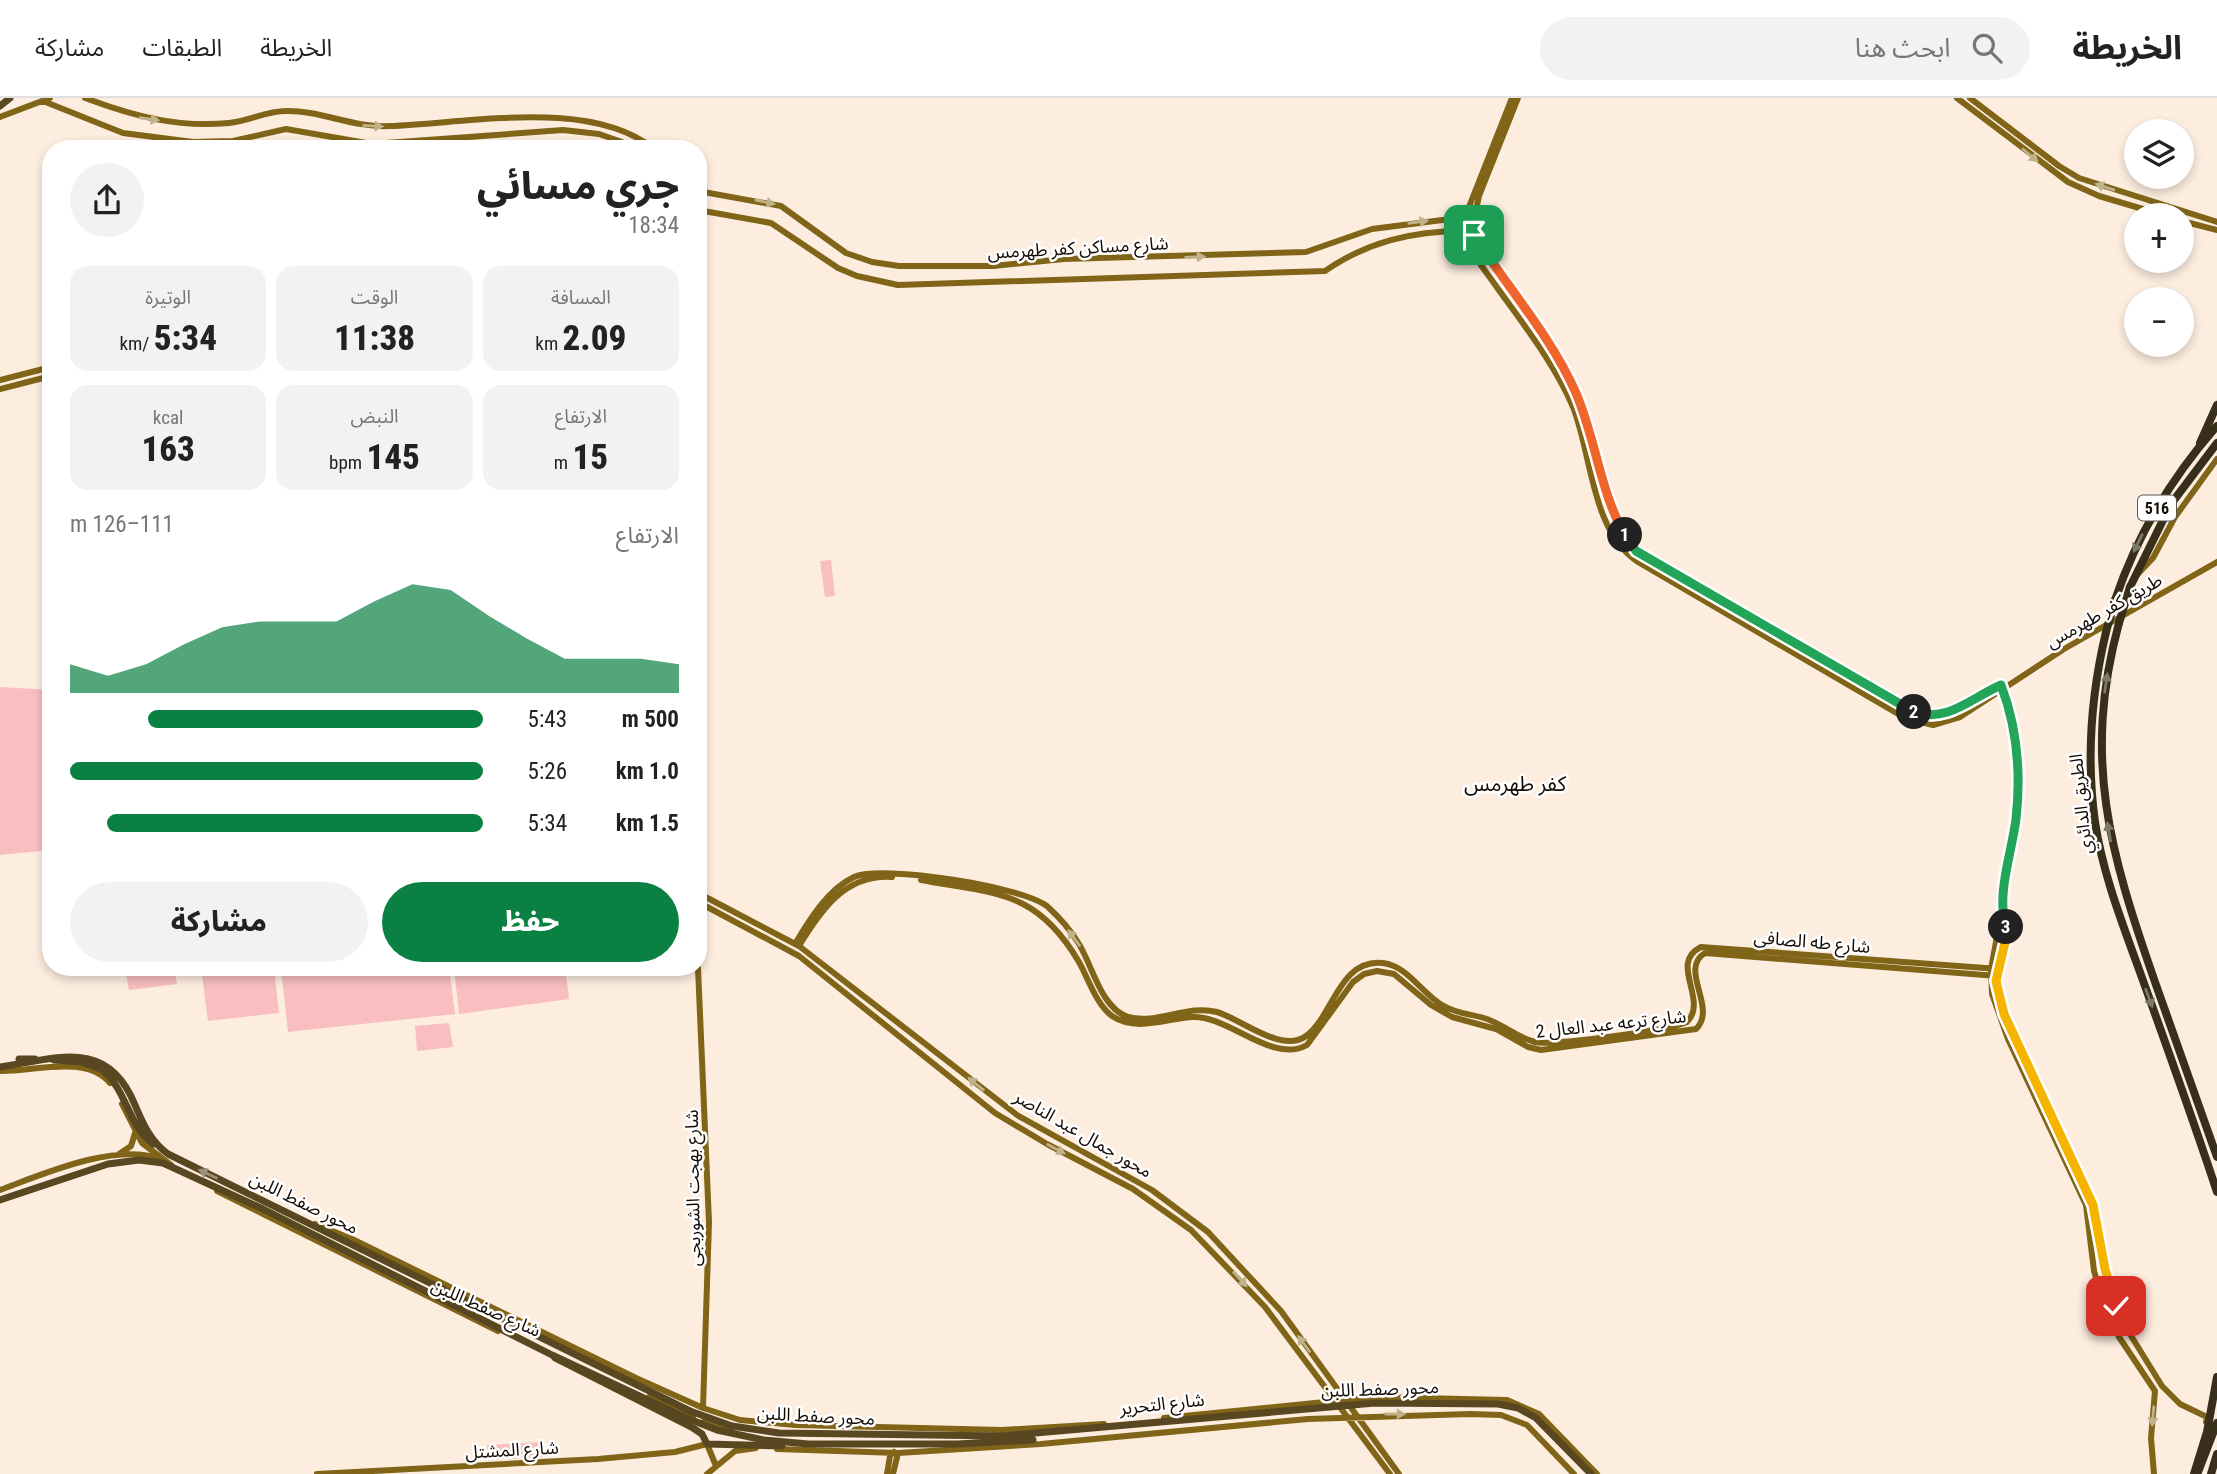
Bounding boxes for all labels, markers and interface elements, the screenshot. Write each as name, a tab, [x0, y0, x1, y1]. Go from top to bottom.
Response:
search box	[1540, 17, 2030, 80]
text: الخريطة	[2072, 28, 2182, 67]
icon: search	[1968, 29, 2006, 67]
text: ابحث هنا	[1855, 33, 1950, 63]
text: مشاركة	[35, 34, 104, 62]
text: الطبقات	[142, 34, 222, 62]
text: الخريطة	[260, 34, 332, 62]
one-way arrow	[138, 114, 160, 125]
map controls	[2124, 119, 2194, 357]
button: layers	[2124, 119, 2194, 189]
one-way arrow	[363, 120, 385, 131]
one-way arrow	[2022, 147, 2039, 162]
button: share	[70, 163, 144, 237]
text: جري مسائي	[477, 164, 679, 208]
one-way arrow	[2094, 181, 2115, 192]
one-way arrow	[754, 197, 776, 208]
button: +	[2124, 203, 2194, 273]
pin	[1444, 205, 1504, 265]
text: 18:34	[628, 212, 679, 239]
one-way arrow	[1407, 216, 1429, 227]
icon: arrive	[1455, 216, 1493, 254]
street label: شارع مساكن كفر طهرمس	[987, 232, 1169, 267]
one-way arrow	[1184, 251, 1206, 263]
text: الوتيرة	[145, 286, 191, 309]
text: الوقت	[351, 286, 398, 309]
text: المسافة	[551, 286, 611, 309]
button: −	[2124, 287, 2194, 357]
text: 5:34	[154, 318, 217, 359]
text: 11:38	[334, 318, 415, 359]
text: 2.09	[563, 318, 626, 359]
text: /km	[119, 332, 154, 355]
text: km	[535, 332, 563, 355]
text: النبض	[350, 405, 399, 428]
text: الارتفاع	[555, 405, 607, 428]
text: kcal	[153, 406, 183, 429]
text: 163	[141, 429, 195, 470]
text: 145	[367, 437, 420, 478]
text: 15	[572, 437, 608, 478]
text: bpm	[329, 451, 367, 474]
text: m	[554, 451, 572, 474]
road number: 516	[2138, 496, 2176, 520]
text: 111–126 m	[70, 511, 174, 538]
pin: 1	[1608, 518, 1642, 552]
text: الارتفاع	[616, 522, 679, 549]
text: 1	[1620, 523, 1629, 546]
one-way arrow	[2132, 533, 2143, 553]
street label: طريق كفر طهرمس	[2042, 569, 2166, 653]
one-way arrow	[2101, 672, 2112, 694]
pin: 2	[1896, 694, 1932, 730]
text: 2	[1909, 700, 1918, 723]
text: 5:43	[528, 706, 567, 733]
text: 500 m	[622, 706, 679, 733]
street label: الطريق الدائري	[2065, 752, 2099, 855]
text: 5:26	[528, 758, 567, 785]
text: 1.0 km	[616, 758, 679, 785]
district label: كفر طهرمس	[1464, 772, 1566, 796]
text: 5:34	[528, 810, 567, 837]
text: 1.5 km	[616, 810, 679, 837]
one-way arrow	[2103, 821, 2114, 843]
button: مشاركة	[70, 882, 368, 962]
button: حفظ	[382, 882, 679, 962]
pin: 3	[1988, 910, 2024, 944]
text: 3	[2001, 915, 2010, 938]
street label: شارع طه الصافى	[1753, 926, 1871, 961]
one-way arrow	[1067, 928, 1081, 947]
one-way arrow	[2144, 987, 2155, 1008]
street label: شارع ترعه عبد العال 2	[1535, 1005, 1688, 1046]
one-way arrow	[968, 1077, 986, 1092]
street label: محور جمال عبد الناصر	[1009, 1085, 1156, 1182]
street label: شارع بهجت الشوربجى	[681, 1109, 708, 1267]
one-way arrow	[1046, 1143, 1065, 1155]
street label: محور صفط اللبن	[246, 1167, 362, 1239]
one-way arrow	[198, 1168, 218, 1179]
one-way arrow	[1232, 1270, 1248, 1288]
street label: شارع صفط اللبن	[427, 1274, 544, 1345]
pin	[2086, 1276, 2146, 1336]
icon: check	[2097, 1287, 2135, 1325]
one-way arrow	[1297, 1335, 1311, 1353]
street label: محور صفط اللبن	[1321, 1376, 1439, 1402]
street label: شارع التحرير	[1117, 1389, 1206, 1422]
street label: محور صفط اللبن	[756, 1402, 876, 1430]
one-way arrow	[2147, 1405, 2158, 1427]
one-way arrow	[1384, 1408, 1406, 1420]
street label: شارع المشتل	[465, 1437, 560, 1466]

